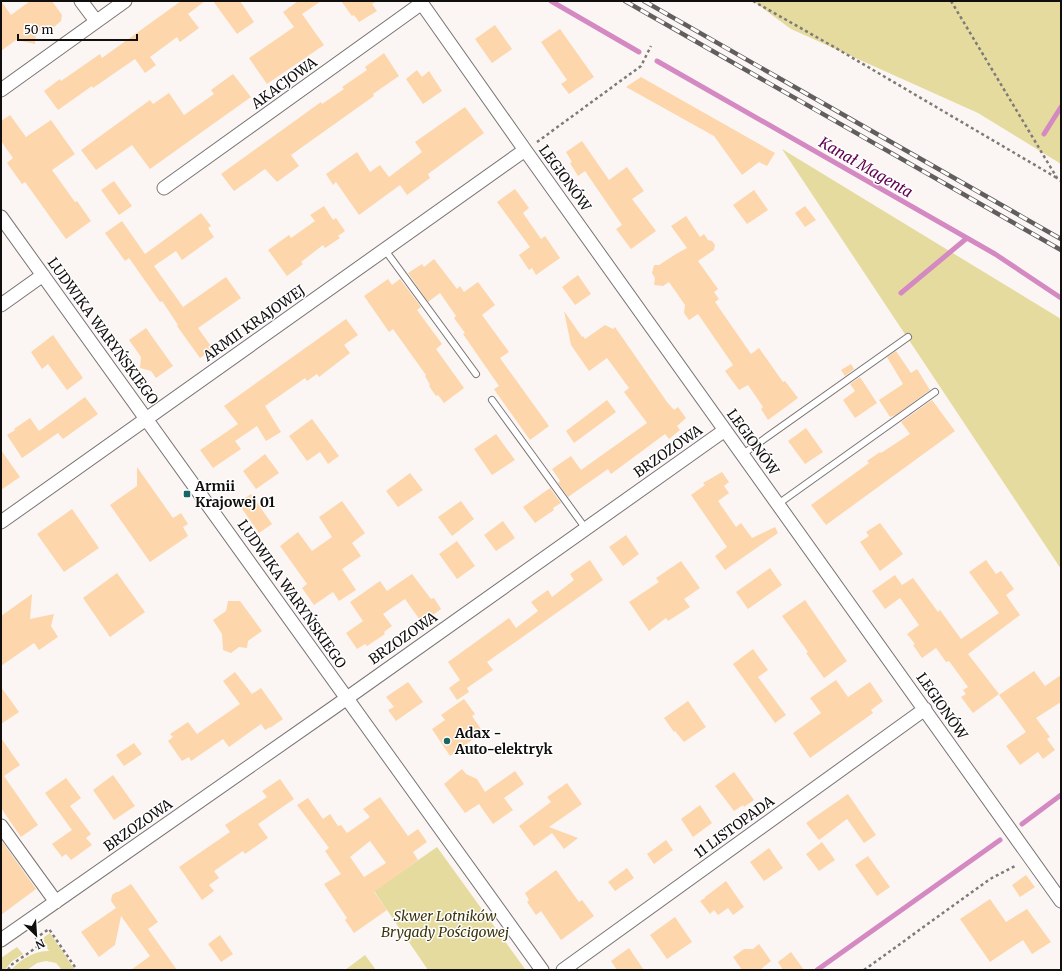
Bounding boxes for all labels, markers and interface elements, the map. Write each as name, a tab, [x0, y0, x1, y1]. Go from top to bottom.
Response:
scale bar	[18, 16, 137, 42]
text: 50 m	[24, 22, 53, 37]
street label: AKACJOWA	[247, 53, 320, 113]
water label: Kanał Magenta	[815, 132, 916, 202]
street label: LEGIONÓW	[535, 141, 596, 215]
street label: LUDWIKA WARYŃSKIEGO	[44, 254, 162, 408]
street label: ARMII KRAJOWEJ	[199, 281, 309, 365]
street label: LEGIONÓW	[723, 405, 784, 479]
street label: BRZOZOWA	[630, 421, 706, 481]
place label: Armii Krajowej 01	[194, 477, 275, 511]
marker: Armii Krajowej 01	[182, 489, 192, 499]
street label: LUDWIKA WARYŃSKIEGO	[234, 516, 350, 672]
street label: BRZOZOWA	[365, 608, 441, 668]
street label: LEGIONÓW	[912, 669, 972, 744]
place label: Adax - Auto-elektryk	[454, 724, 553, 758]
marker: Adax - Auto-elektryk	[442, 736, 452, 746]
street label: 11 LISTOPADA	[690, 792, 778, 862]
street label: BRZOZOWA	[100, 795, 176, 855]
park label: Skwer Lotników Brygady Pościgowej	[381, 907, 509, 941]
north arrow	[16, 915, 56, 955]
text: N	[33, 936, 47, 952]

